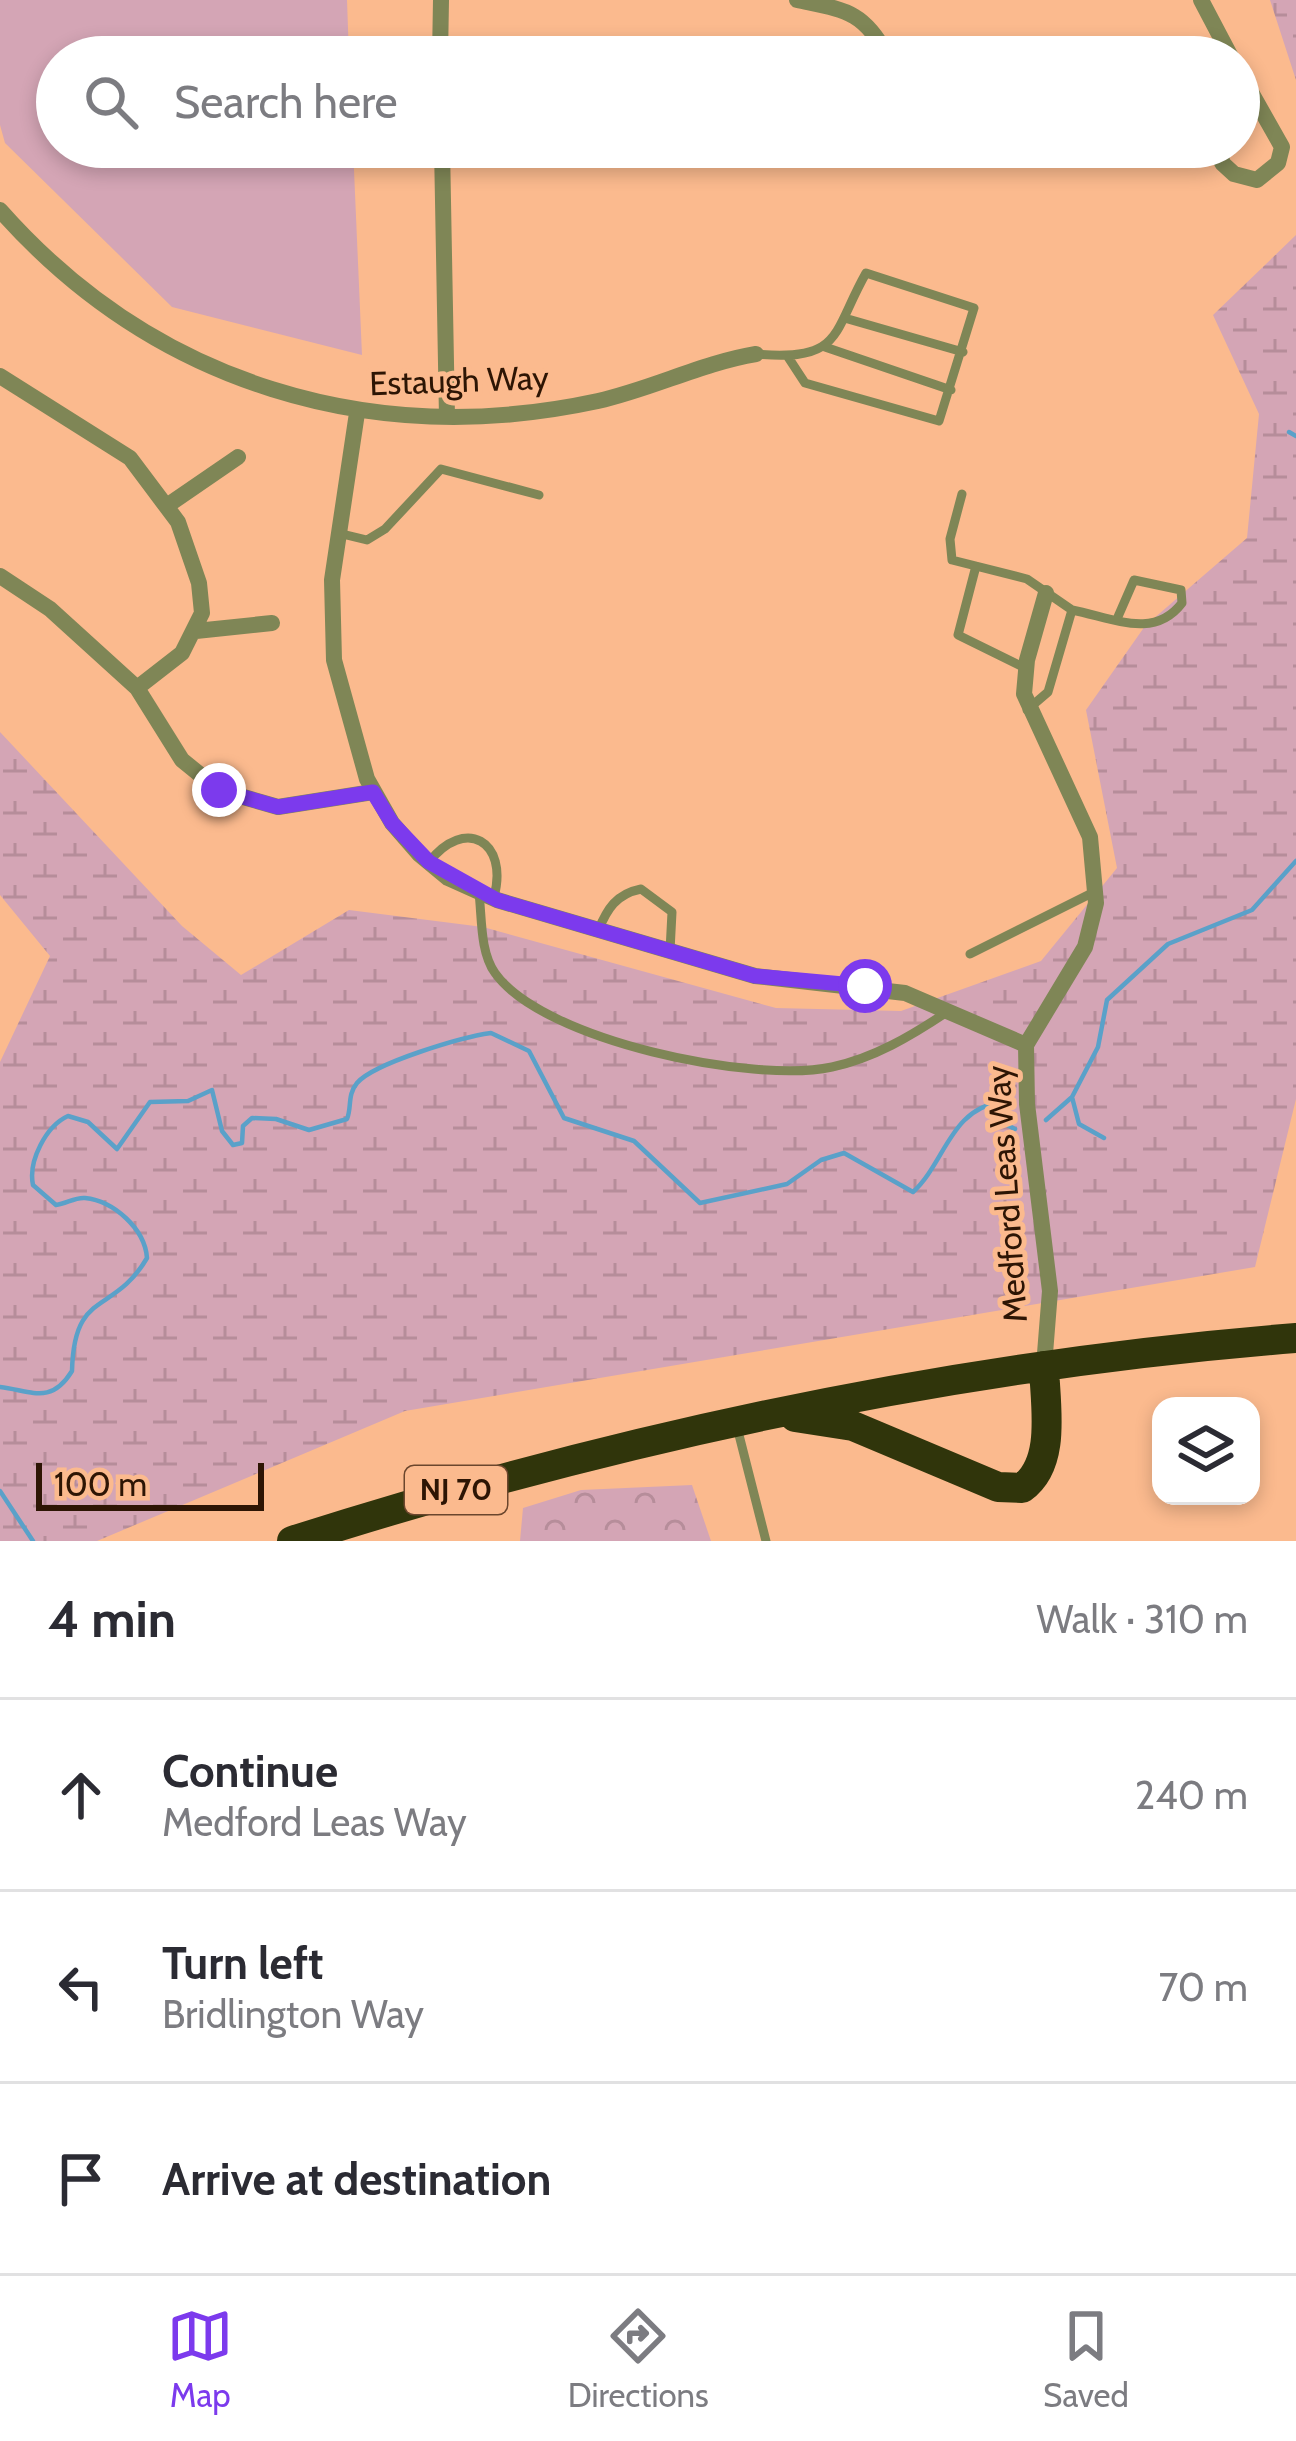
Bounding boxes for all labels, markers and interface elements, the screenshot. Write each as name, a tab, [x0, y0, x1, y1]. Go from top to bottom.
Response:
search box	[36, 36, 1260, 168]
icon: search	[78, 69, 144, 135]
text: Search here	[174, 75, 398, 129]
street label: Estaugh Way	[369, 357, 550, 403]
route end	[192, 763, 246, 817]
route start	[838, 959, 892, 1013]
street label: Medford Leas Way	[977, 1064, 1035, 1324]
map controls	[1152, 1397, 1260, 1505]
button: layers	[1152, 1397, 1260, 1505]
scale bar	[36, 1457, 264, 1510]
text: 100 m	[54, 1464, 147, 1504]
road number: NJ 70	[405, 1466, 507, 1514]
text: 4 min	[48, 1588, 176, 1650]
text: Walk · 310 m	[1036, 1595, 1248, 1643]
text: Continue	[162, 1744, 338, 1798]
icon: ahead	[48, 1762, 114, 1828]
text: 240 m	[1135, 1771, 1248, 1819]
text: Medford Leas Way	[162, 1798, 467, 1846]
text: Turn left	[162, 1936, 324, 1990]
icon: left	[48, 1954, 114, 2020]
text: 70 m	[1159, 1963, 1248, 2011]
text: Bridlington Way	[162, 1990, 424, 2038]
icon: arrive	[48, 2146, 114, 2212]
text: Arrive at destination	[162, 2152, 551, 2206]
tab: Map	[167, 2303, 233, 2415]
tab: Directions	[568, 2303, 709, 2415]
tab: Saved	[1043, 2303, 1129, 2415]

